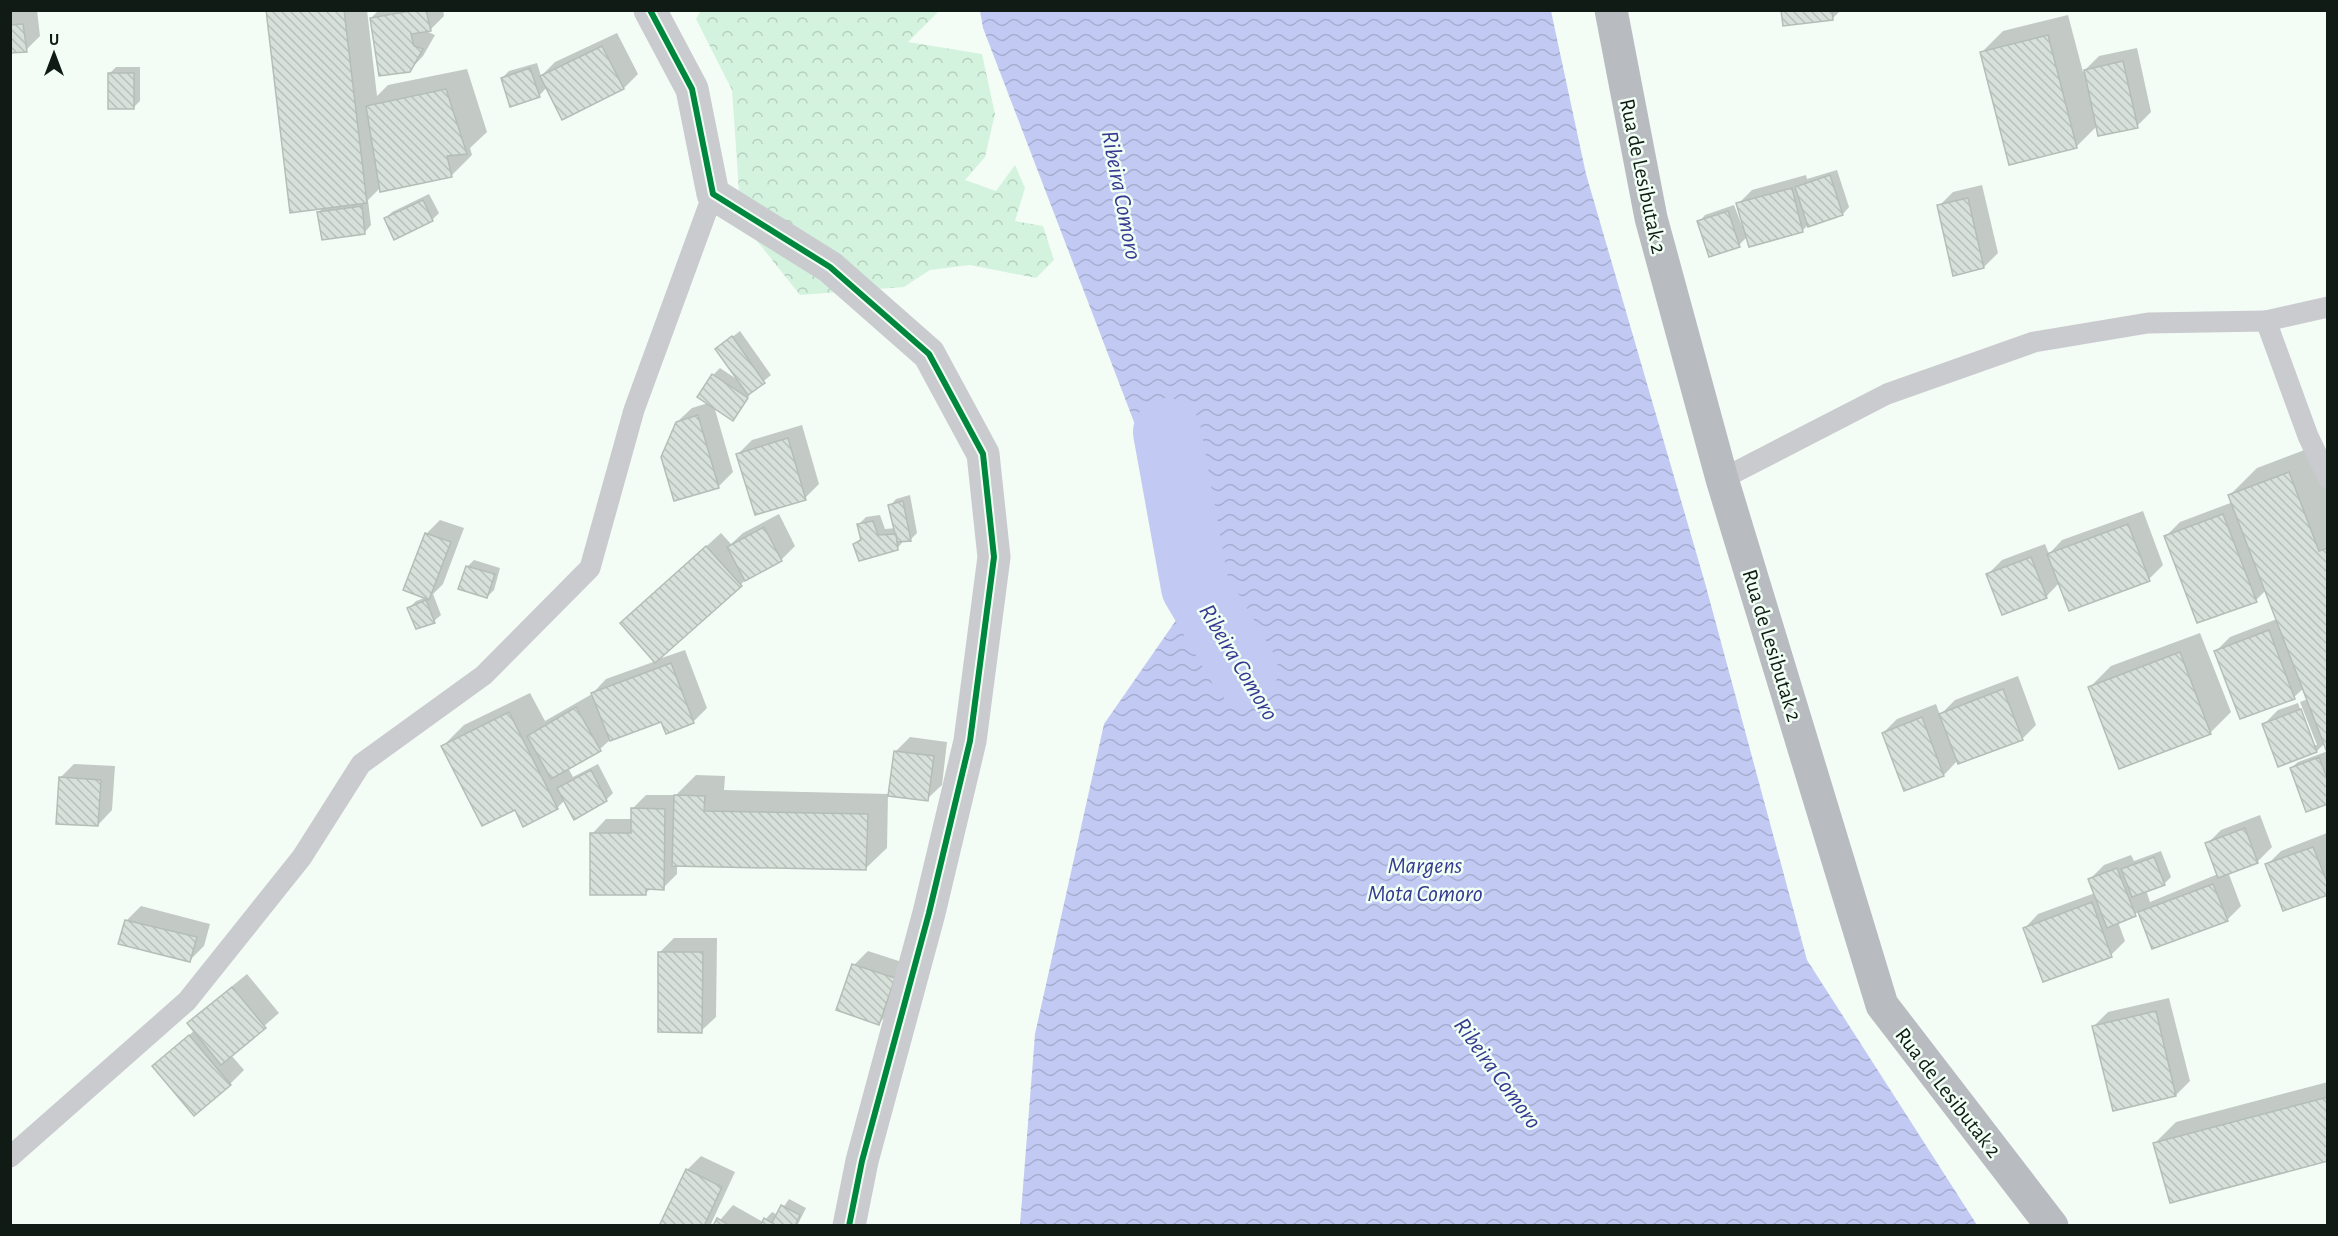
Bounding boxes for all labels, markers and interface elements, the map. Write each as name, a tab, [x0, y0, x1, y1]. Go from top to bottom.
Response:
north arrow	[24, 24, 84, 84]
text: U	[49, 32, 59, 48]
street label: Rua de Lesibutak 2	[1616, 97, 1670, 256]
water label: Ribeira Comoro	[1097, 129, 1145, 262]
street label: Rua de Lesibutak 2	[1738, 567, 1806, 724]
water label: Ribeira Comoro	[1194, 600, 1282, 725]
water label: Margens Mota Comoro	[1367, 854, 1483, 906]
water label: Ribeira Comoro	[1449, 1014, 1545, 1134]
street label: Rua de Lesibutak 2	[1891, 1024, 2005, 1162]

